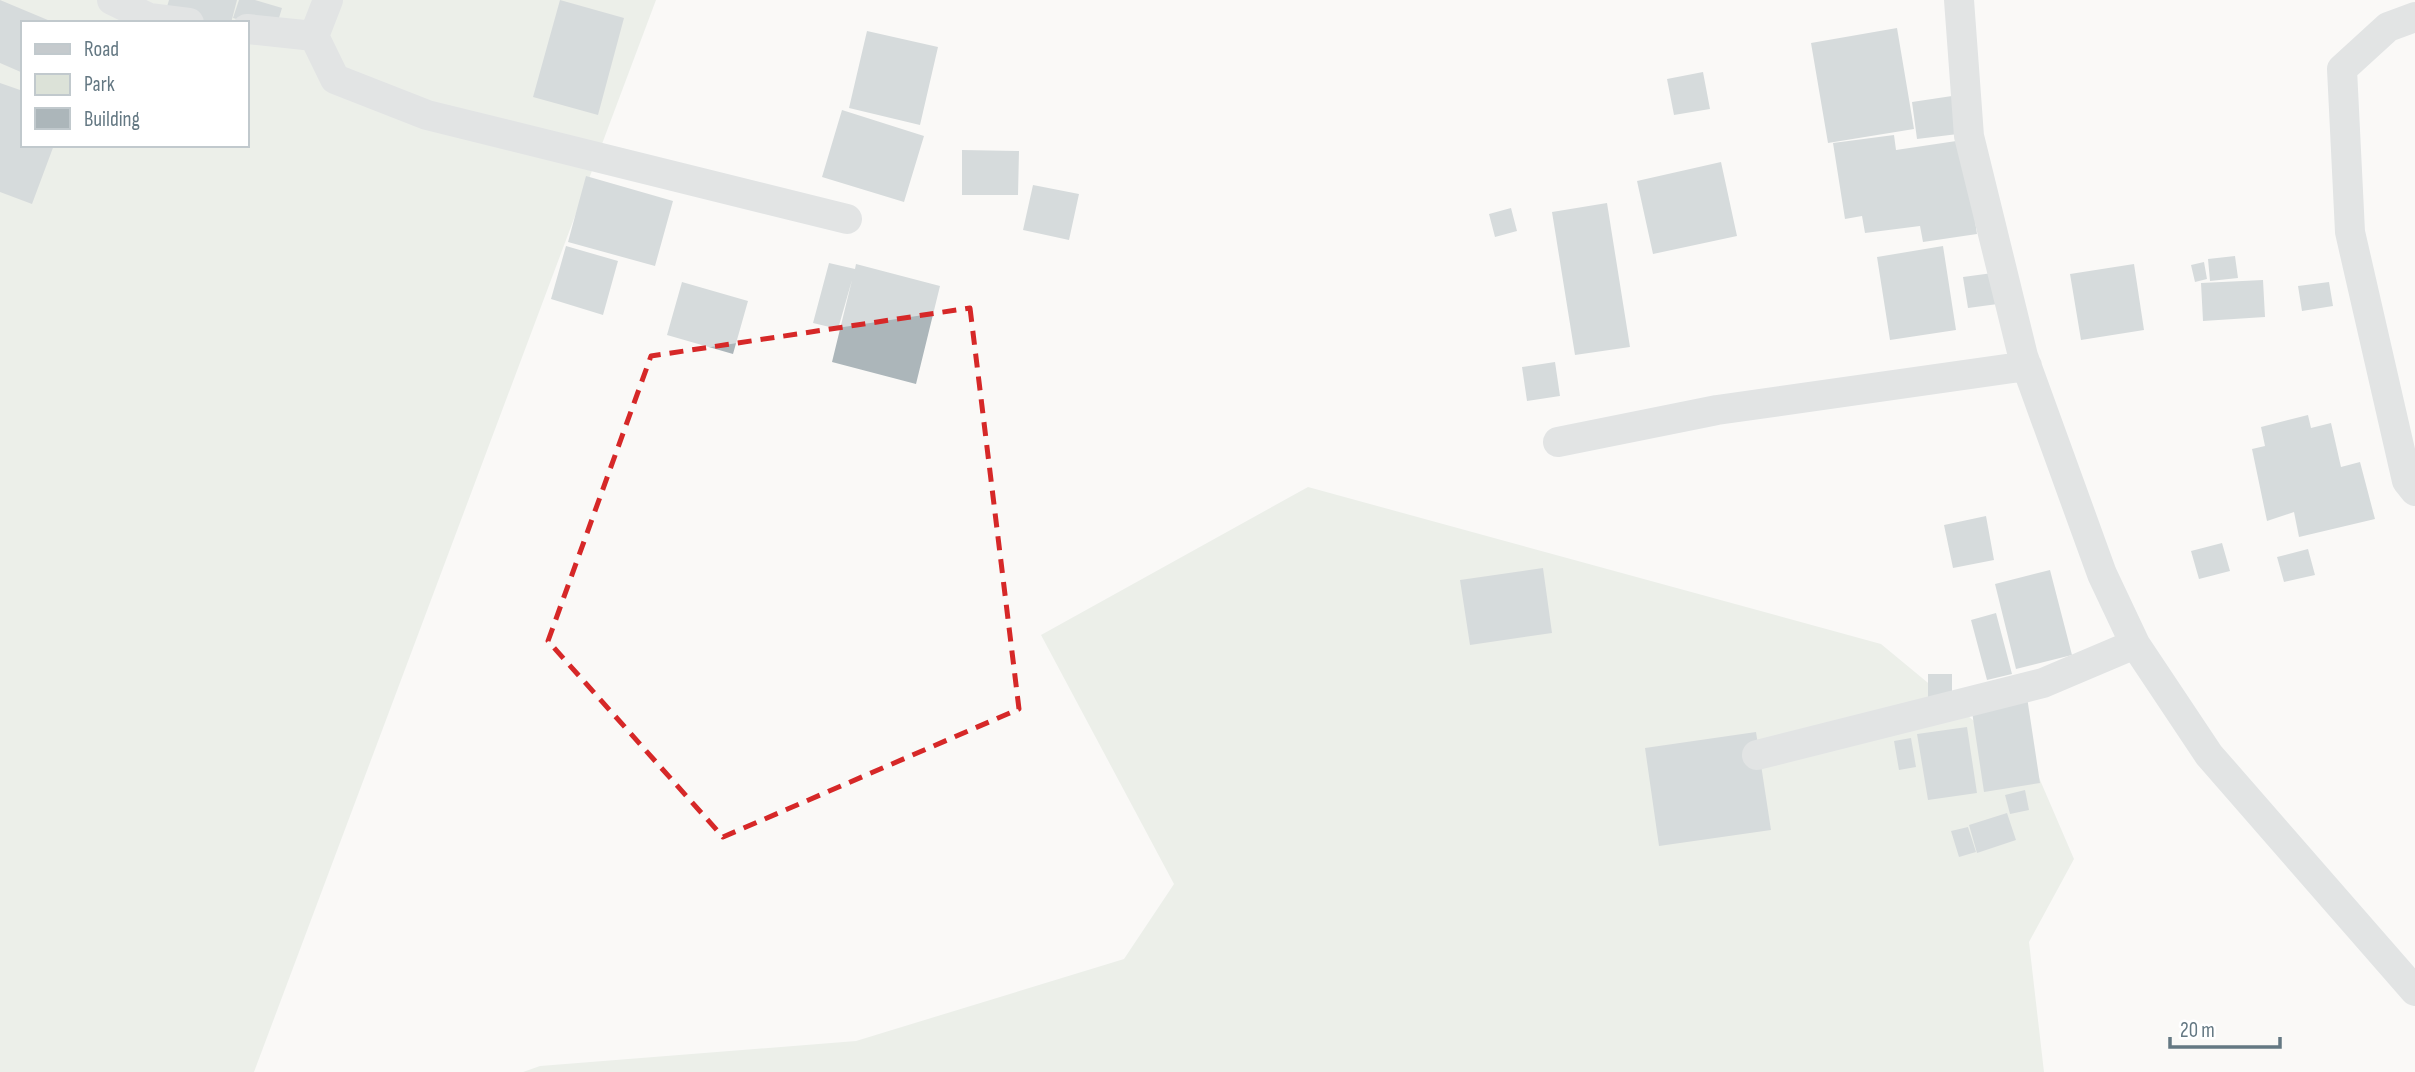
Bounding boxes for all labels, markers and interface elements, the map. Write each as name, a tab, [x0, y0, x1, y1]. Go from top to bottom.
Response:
legend	[21, 21, 248, 147]
text: Road	[84, 37, 119, 62]
text: Park	[84, 72, 115, 97]
text: Building	[84, 107, 140, 132]
scale bar	[2170, 1006, 2280, 1050]
text: 20 m	[2180, 1018, 2215, 1043]

